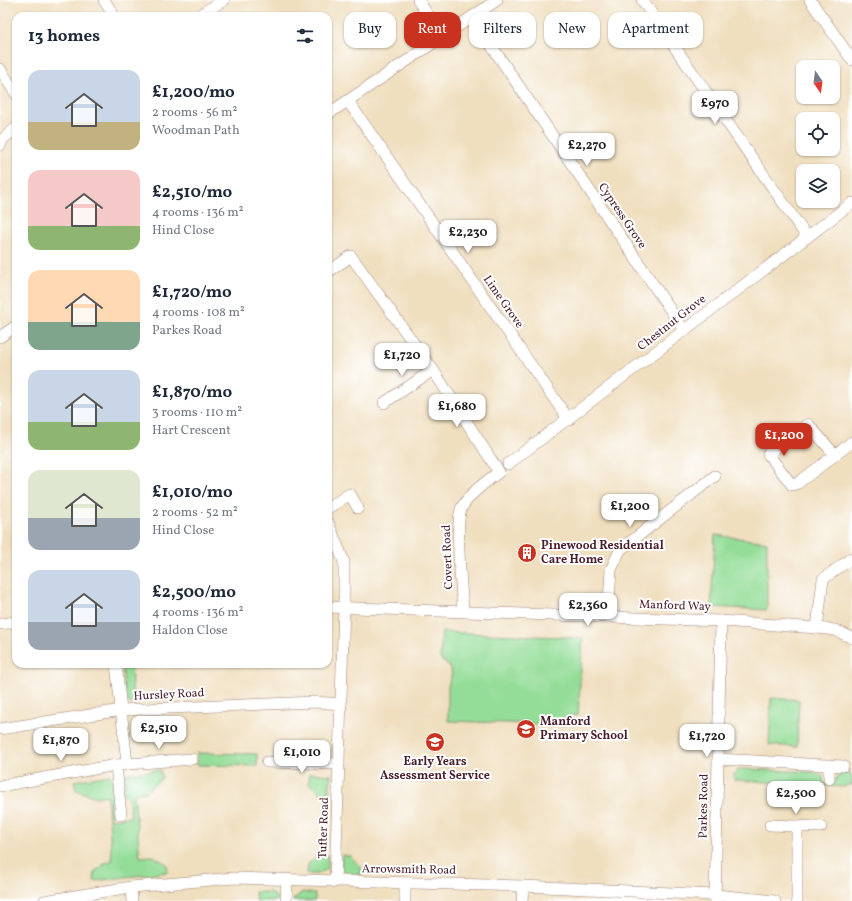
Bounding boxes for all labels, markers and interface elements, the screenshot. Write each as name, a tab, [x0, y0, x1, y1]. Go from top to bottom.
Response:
chip: Buy	[344, 12, 396, 48]
chip: Rent	[404, 12, 461, 48]
chip: Filters	[469, 12, 536, 48]
chip: New	[544, 12, 600, 48]
chip: Apartment	[608, 12, 703, 48]
text: 13 homes	[28, 25, 100, 48]
icon: filters	[294, 25, 316, 47]
north arrow	[796, 60, 840, 104]
map controls	[796, 60, 840, 208]
text: £1,200/mo	[152, 81, 235, 104]
icon: home	[60, 86, 108, 134]
pin: £970	[691, 91, 739, 125]
text: £970	[701, 95, 729, 113]
text: 2 rooms · 56 m²	[152, 104, 237, 122]
button: locate	[796, 112, 840, 156]
text: Woodman Path	[152, 122, 240, 140]
pin: £2,270	[554, 133, 620, 167]
text: £2,270	[568, 137, 606, 155]
button: layers	[796, 164, 840, 208]
street label: Cypress Grove	[594, 180, 650, 252]
text: £2,510/mo	[152, 181, 232, 204]
icon: home	[60, 186, 108, 234]
text: 4 rooms · 136 m²	[152, 204, 244, 222]
pin: £2,230	[435, 220, 501, 254]
text: Hind Close	[152, 222, 214, 240]
text: £2,230	[448, 224, 488, 242]
street label: Lime Grove	[479, 272, 527, 332]
text: £1,720/mo	[152, 281, 232, 304]
icon: home	[60, 286, 108, 334]
street label: Chestnut Grove	[635, 291, 710, 355]
text: 4 rooms · 108 m²	[152, 304, 245, 322]
text: Parkes Road	[152, 322, 222, 340]
pin: £1,720	[369, 343, 435, 377]
text: £1,720	[384, 347, 420, 365]
text: £1,870/mo	[152, 381, 232, 404]
icon: home	[60, 386, 108, 434]
pin: £1,680	[424, 394, 490, 428]
text: £1,680	[438, 398, 476, 416]
text: 3 rooms · 110 m²	[152, 404, 242, 422]
text: Hart Crescent	[152, 422, 231, 440]
pin: £1,200	[751, 423, 817, 457]
text: £1,200	[764, 427, 804, 445]
text: £1,010/mo	[152, 481, 233, 504]
icon: home	[60, 486, 108, 534]
pin: £1,200	[597, 494, 663, 528]
text: £1,200	[610, 498, 650, 516]
text: 2 rooms · 52 m²	[152, 504, 238, 522]
text: Hind Close	[152, 522, 214, 540]
street label: Covert Road	[439, 524, 457, 590]
place label: Pinewood Residential Care Home	[541, 538, 664, 568]
building icon: Pinewood Residential Care Home	[516, 542, 538, 564]
text: £2,500/mo	[152, 581, 236, 604]
icon: home	[60, 586, 108, 634]
pin: £2,360	[555, 593, 621, 627]
text: £2,360	[568, 597, 608, 615]
street label: Manford Way	[639, 597, 712, 615]
text: 4 rooms · 136 m²	[152, 604, 244, 622]
text: Haldon Close	[152, 622, 228, 640]
street label: Hursley Road	[133, 685, 205, 705]
place label: Manford Primary School	[540, 714, 628, 744]
pin: £2,510	[126, 716, 192, 750]
school or university icon: Manford Primary School	[515, 718, 537, 740]
text: £2,510	[140, 720, 178, 738]
pin: £1,720	[674, 724, 740, 758]
pin: £1,870	[28, 728, 94, 762]
text: £1,720	[689, 728, 725, 746]
school or university icon: Early Years Assessment Service	[424, 731, 446, 753]
text: £1,870	[42, 732, 80, 750]
pin: £1,010	[269, 740, 335, 774]
text: £1,010	[283, 744, 321, 762]
place label: Early Years Assessment Service	[380, 754, 490, 784]
street label: Parkes Road	[695, 773, 713, 838]
pin: £2,500	[763, 781, 829, 815]
text: £2,500	[776, 785, 816, 803]
street label: Tufter Road	[315, 797, 333, 859]
street label: Arrowsmith Road	[362, 861, 457, 879]

